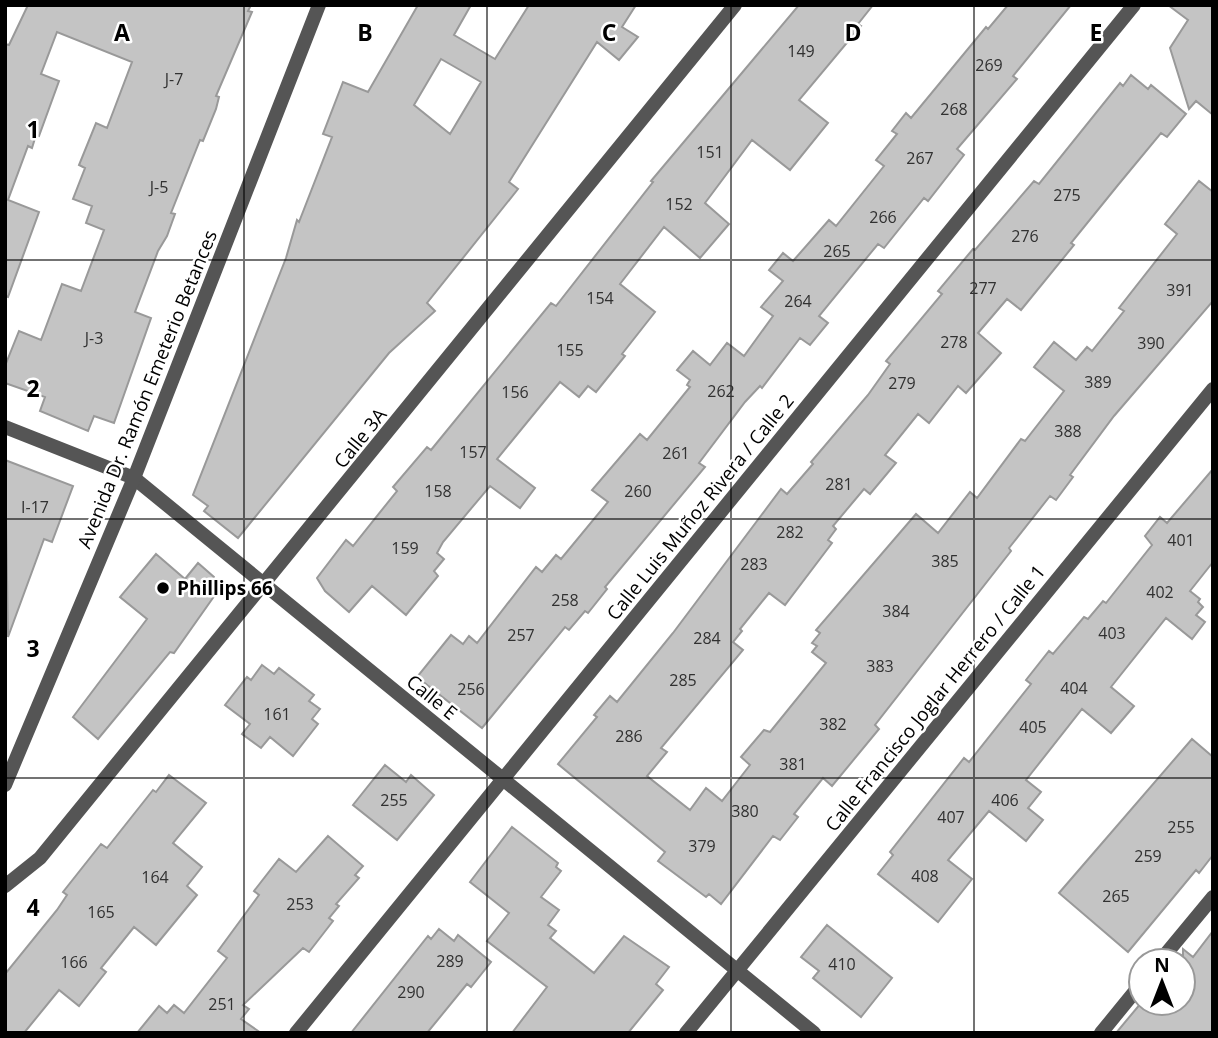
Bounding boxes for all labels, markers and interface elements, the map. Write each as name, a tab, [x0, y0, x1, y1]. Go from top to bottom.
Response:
text: A	[114, 16, 130, 48]
text: B	[357, 16, 373, 48]
text: C	[602, 16, 616, 48]
text: D	[844, 16, 862, 48]
text: E	[1090, 16, 1102, 48]
house number: 149	[787, 40, 815, 62]
house number: 269	[975, 54, 1003, 76]
house number: J-7	[163, 68, 183, 90]
house number: 268	[940, 98, 968, 120]
text: 1	[26, 113, 40, 145]
house number: 151	[696, 141, 724, 163]
house number: 267	[906, 147, 934, 169]
house number: J-5	[148, 176, 168, 198]
house number: 275	[1053, 184, 1081, 206]
house number: 152	[665, 193, 693, 215]
house number: 266	[869, 206, 897, 228]
house number: 276	[1011, 225, 1039, 247]
street label: Avenida Dr. Ramón Emeterio Betances	[71, 226, 223, 552]
house number: 265	[823, 240, 851, 262]
house number: 277	[969, 277, 997, 299]
house number: 391	[1166, 279, 1194, 301]
house number: 154	[586, 287, 614, 309]
house number: 264	[784, 290, 812, 312]
house number: J-3	[83, 327, 103, 349]
house number: 278	[940, 331, 968, 353]
house number: 390	[1137, 332, 1165, 354]
house number: 155	[556, 339, 584, 361]
house number: 389	[1084, 371, 1112, 393]
text: 2	[26, 372, 40, 404]
house number: 279	[888, 372, 916, 394]
house number: 262	[707, 380, 735, 402]
house number: 156	[501, 381, 529, 403]
street label: Calle Luis Muñoz Rivera / Calle 2	[600, 388, 800, 626]
street label: Calle 3A	[328, 402, 392, 474]
house number: 388	[1054, 420, 1082, 442]
house number: 157	[459, 441, 487, 463]
house number: 261	[662, 442, 690, 464]
house number: 281	[825, 473, 853, 495]
house number: 158	[424, 480, 452, 502]
house number: 260	[624, 480, 652, 502]
house number: I-17	[21, 496, 49, 518]
house number: 282	[776, 521, 804, 543]
house number: 401	[1167, 529, 1195, 551]
house number: 159	[391, 537, 419, 559]
house number: 385	[931, 550, 959, 572]
house number: 283	[740, 553, 768, 575]
street label: Calle Francisco Joglar Herrero / Calle 1	[819, 559, 1051, 837]
place label: Phillips 66	[177, 575, 273, 601]
marker: Phillips 66	[155, 580, 171, 596]
house number: 402	[1146, 581, 1174, 603]
house number: 258	[551, 589, 579, 611]
house number: 384	[882, 600, 910, 622]
house number: 403	[1098, 622, 1126, 644]
house number: 257	[507, 624, 535, 646]
house number: 284	[693, 627, 721, 649]
text: 3	[26, 632, 40, 664]
house number: 383	[866, 655, 894, 677]
street label: Calle E	[401, 669, 463, 725]
house number: 285	[669, 669, 697, 691]
house number: 404	[1060, 677, 1088, 699]
house number: 256	[457, 678, 485, 700]
house number: 161	[263, 703, 291, 725]
house number: 382	[819, 713, 847, 735]
house number: 405	[1019, 716, 1047, 738]
house number: 286	[615, 725, 643, 747]
house number: 381	[779, 753, 807, 775]
house number: 255	[380, 789, 408, 811]
house number: 406	[991, 789, 1019, 811]
house number: 380	[731, 800, 759, 822]
house number: 407	[937, 806, 965, 828]
house number: 255	[1167, 816, 1195, 838]
house number: 379	[688, 835, 716, 857]
house number: 259	[1134, 845, 1162, 867]
house number: 408	[911, 865, 939, 887]
house number: 164	[141, 866, 169, 888]
house number: 265	[1102, 885, 1130, 907]
text: 4	[26, 891, 40, 923]
house number: 253	[286, 893, 314, 915]
house number: 165	[87, 901, 115, 923]
north arrow	[1127, 947, 1197, 1017]
house number: 289	[436, 950, 464, 972]
house number: 166	[60, 951, 88, 973]
text: N	[1154, 952, 1170, 978]
house number: 410	[828, 953, 856, 975]
house number: 290	[397, 981, 425, 1003]
house number: 251	[208, 993, 236, 1015]

